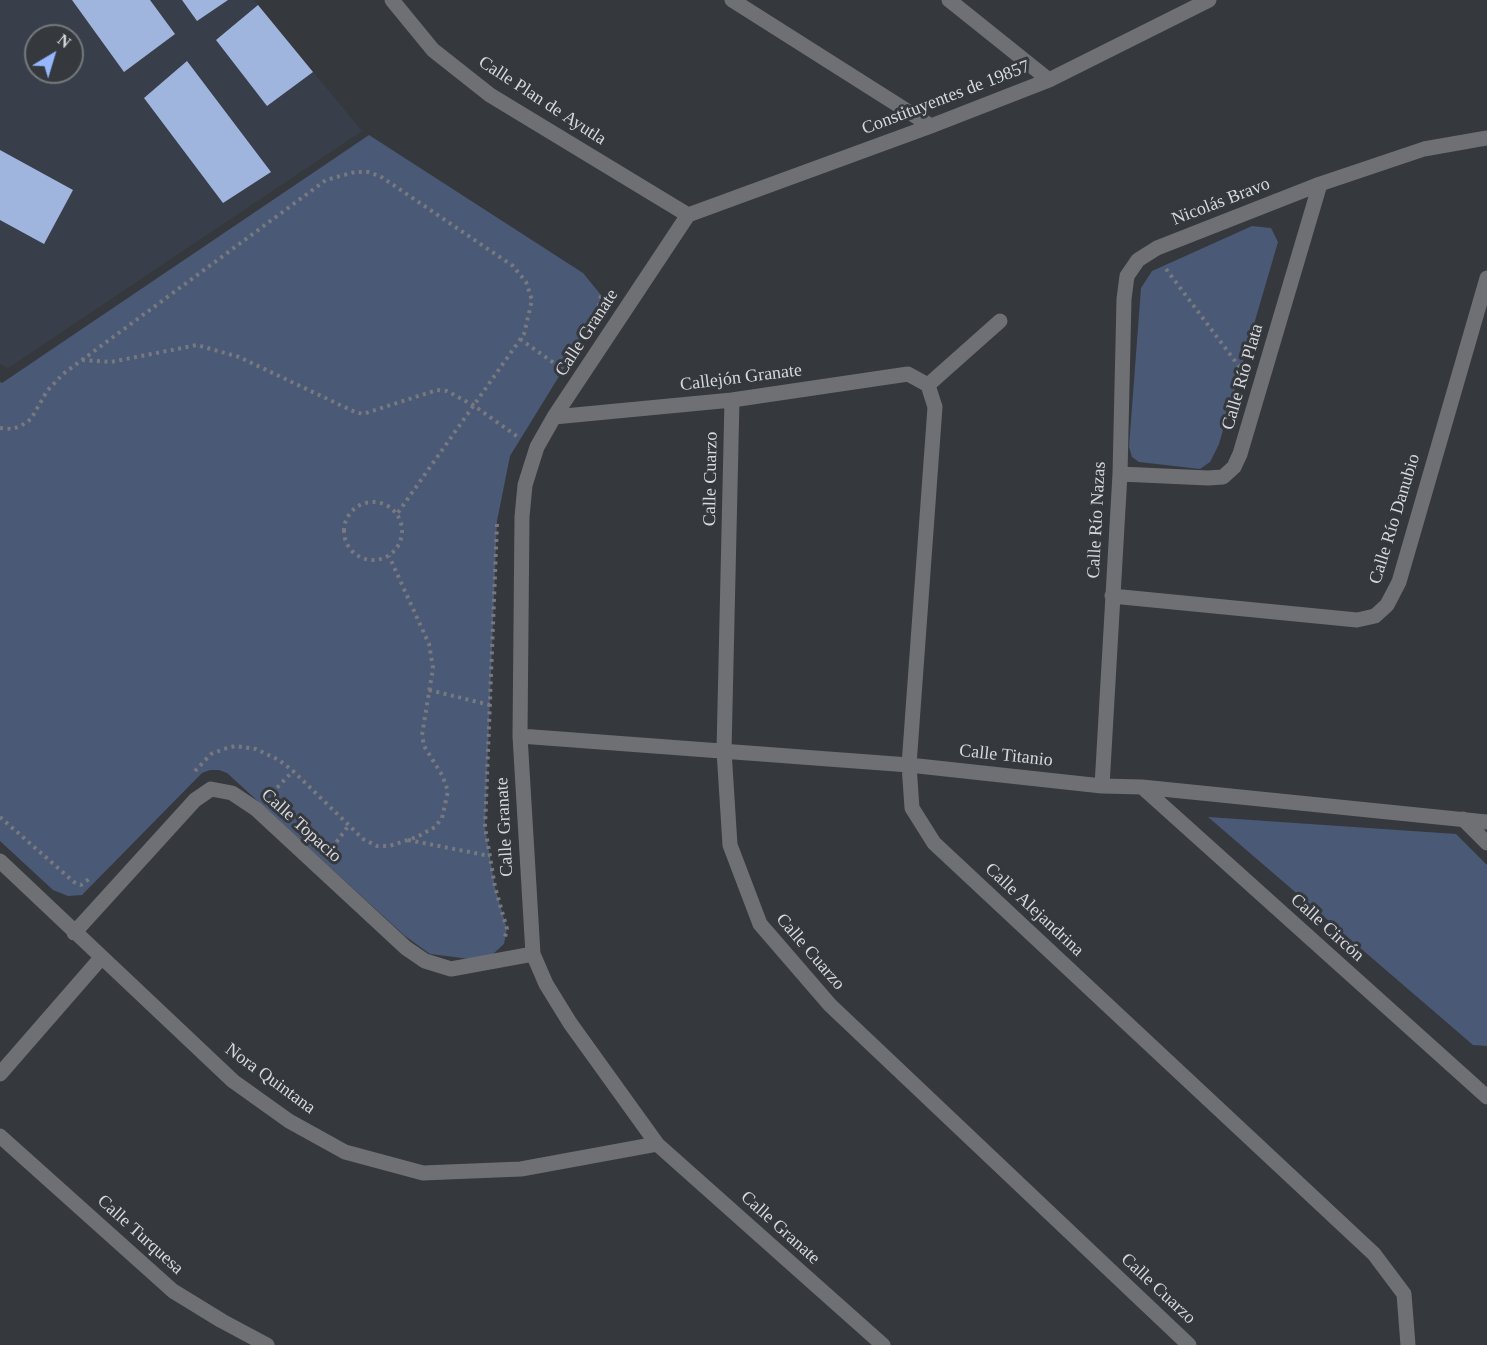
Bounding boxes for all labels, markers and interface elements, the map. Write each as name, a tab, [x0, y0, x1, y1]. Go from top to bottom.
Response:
north arrow	[24, 24, 84, 84]
text: N	[54, 31, 74, 51]
street label: Calle Plan de Ayutla	[474, 52, 610, 150]
street label: Constituyentes de 19857	[859, 56, 1033, 140]
street label: Nicolás Bravo	[1169, 173, 1273, 231]
street label: Calle Granate	[551, 285, 623, 381]
street label: Calle Río Plata	[1218, 322, 1268, 432]
street label: Callejón Granate	[679, 360, 803, 396]
street label: Calle Cuarzo	[699, 432, 723, 526]
street label: Calle Río Danubio	[1365, 451, 1425, 587]
street label: Calle Río Nazas	[1083, 461, 1111, 579]
street label: Calle Titanio	[958, 740, 1054, 772]
street label: Calle Granate	[492, 777, 518, 877]
street label: Calle Topacio	[257, 784, 345, 868]
street label: Calle Alejandrina	[980, 859, 1088, 961]
street label: Calle Circón	[1286, 889, 1368, 967]
street label: Calle Cuarzo	[771, 909, 849, 995]
street label: Nora Quintana	[221, 1039, 319, 1119]
street label: Calle Granate	[736, 1187, 824, 1269]
street label: Calle Turquesa	[92, 1191, 188, 1279]
street label: Calle Cuarzo	[1116, 1249, 1200, 1329]

